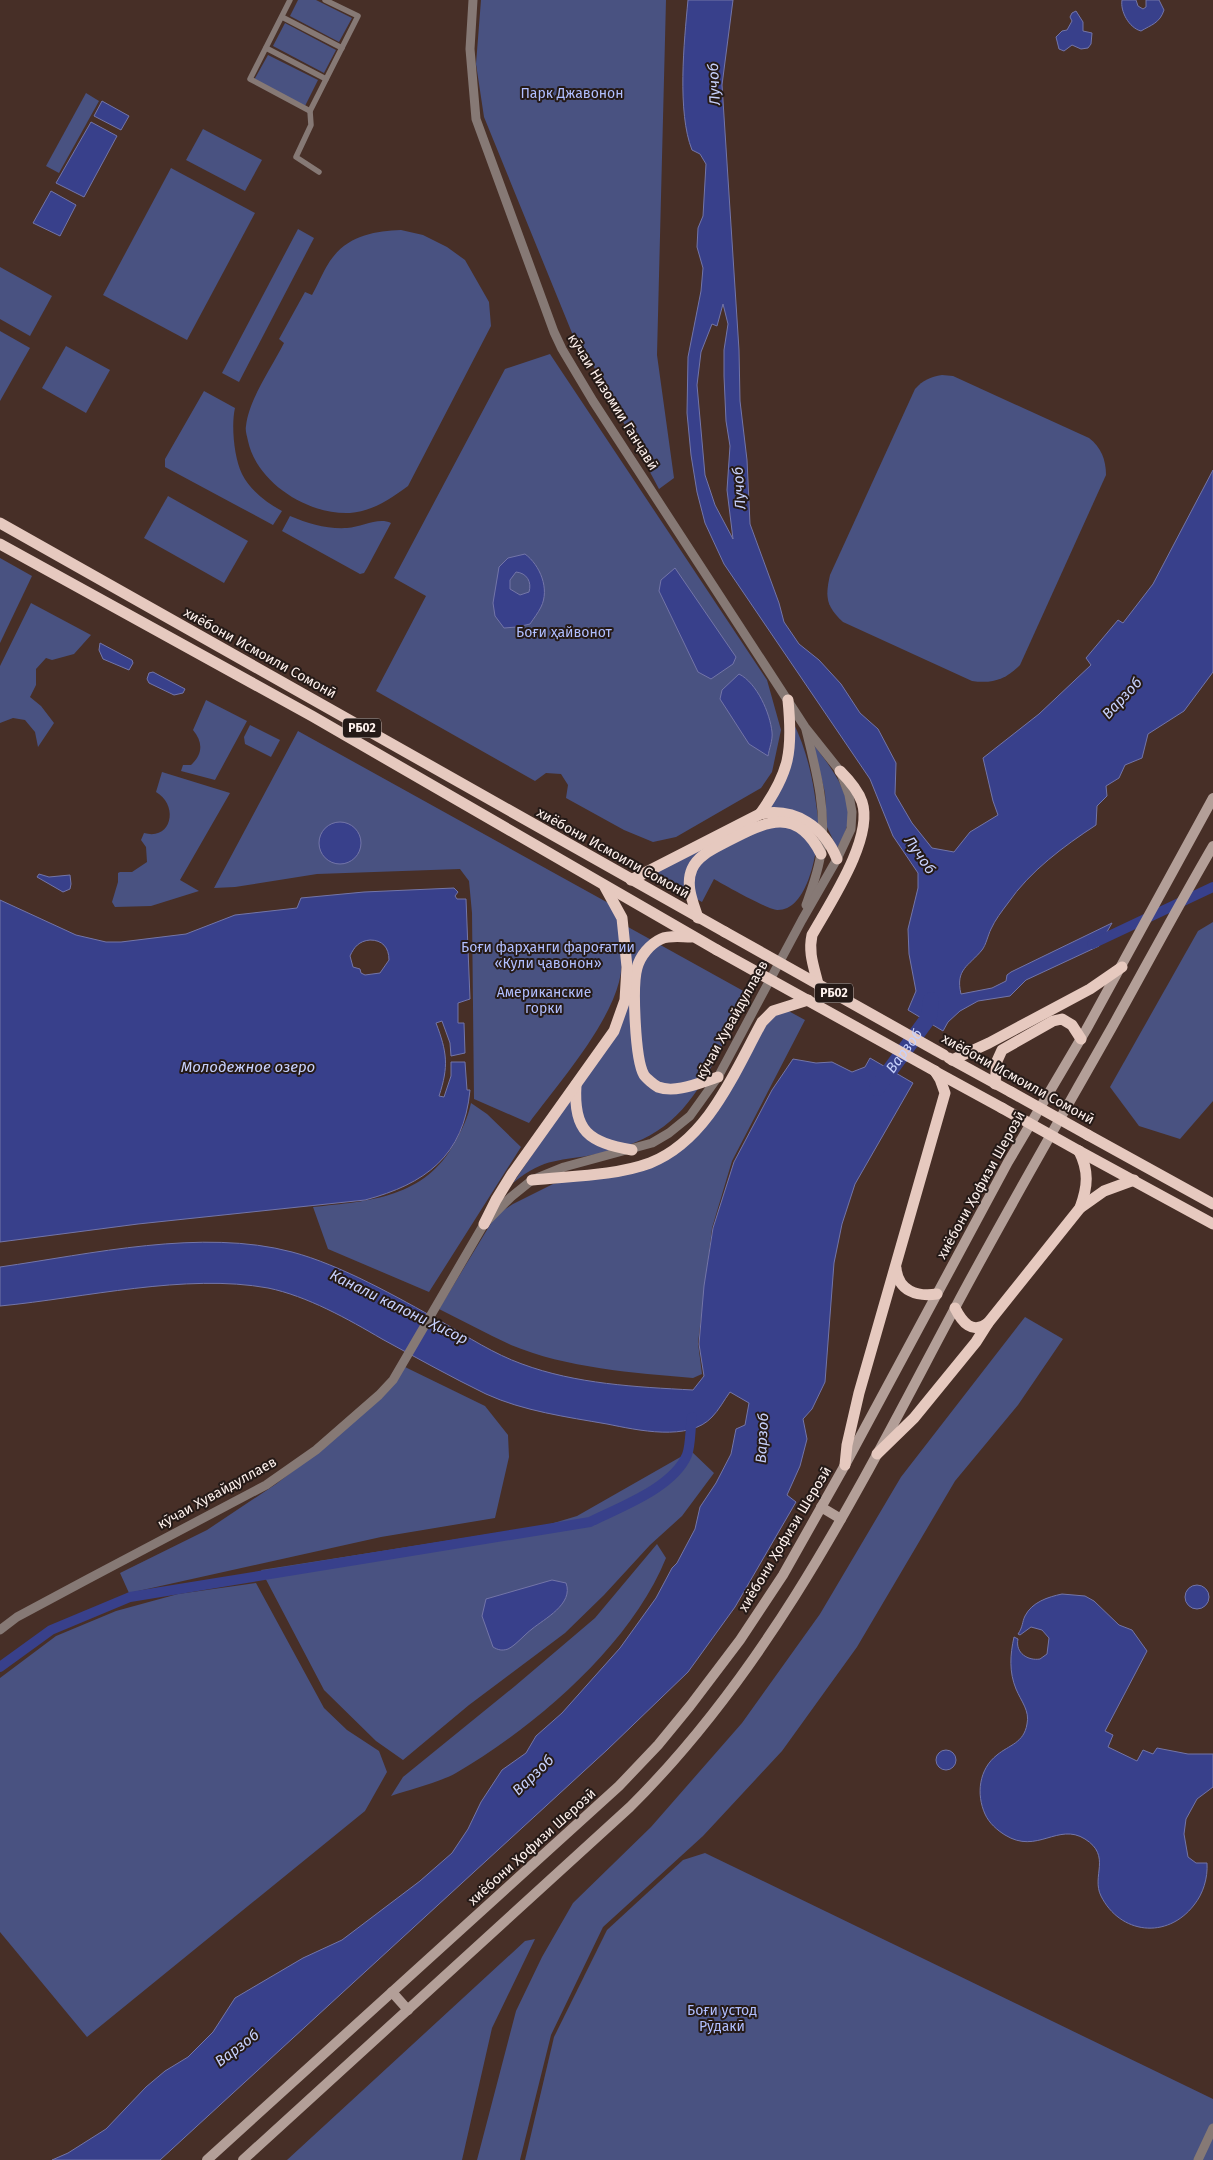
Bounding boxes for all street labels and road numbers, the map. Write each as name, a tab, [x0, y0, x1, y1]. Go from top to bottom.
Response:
street label: кӯчаи Низомии Ганҷавӣ	[564, 331, 662, 473]
street label: хиёбони Исмоили Сомонӣ	[181, 604, 339, 702]
road number: РБ02	[343, 718, 381, 738]
street label: хиёбони Исмоили Сомонӣ	[534, 804, 692, 902]
street label: кӯчаи Хувайдуллаев	[692, 957, 772, 1083]
road number: РБ02	[815, 984, 853, 1002]
street label: хиёбони Исмоили Сомонӣ	[939, 1030, 1097, 1128]
street label: хиёбони Ҳофизи Шерозӣ	[933, 1108, 1029, 1262]
street label: кӯчаи Хувайдуллаев	[154, 1453, 280, 1533]
street label: хиёбони Ҳофизи Шерозӣ	[735, 1463, 835, 1615]
street label: хиёбони Ҳофизи Шерозӣ	[464, 1785, 600, 1909]

